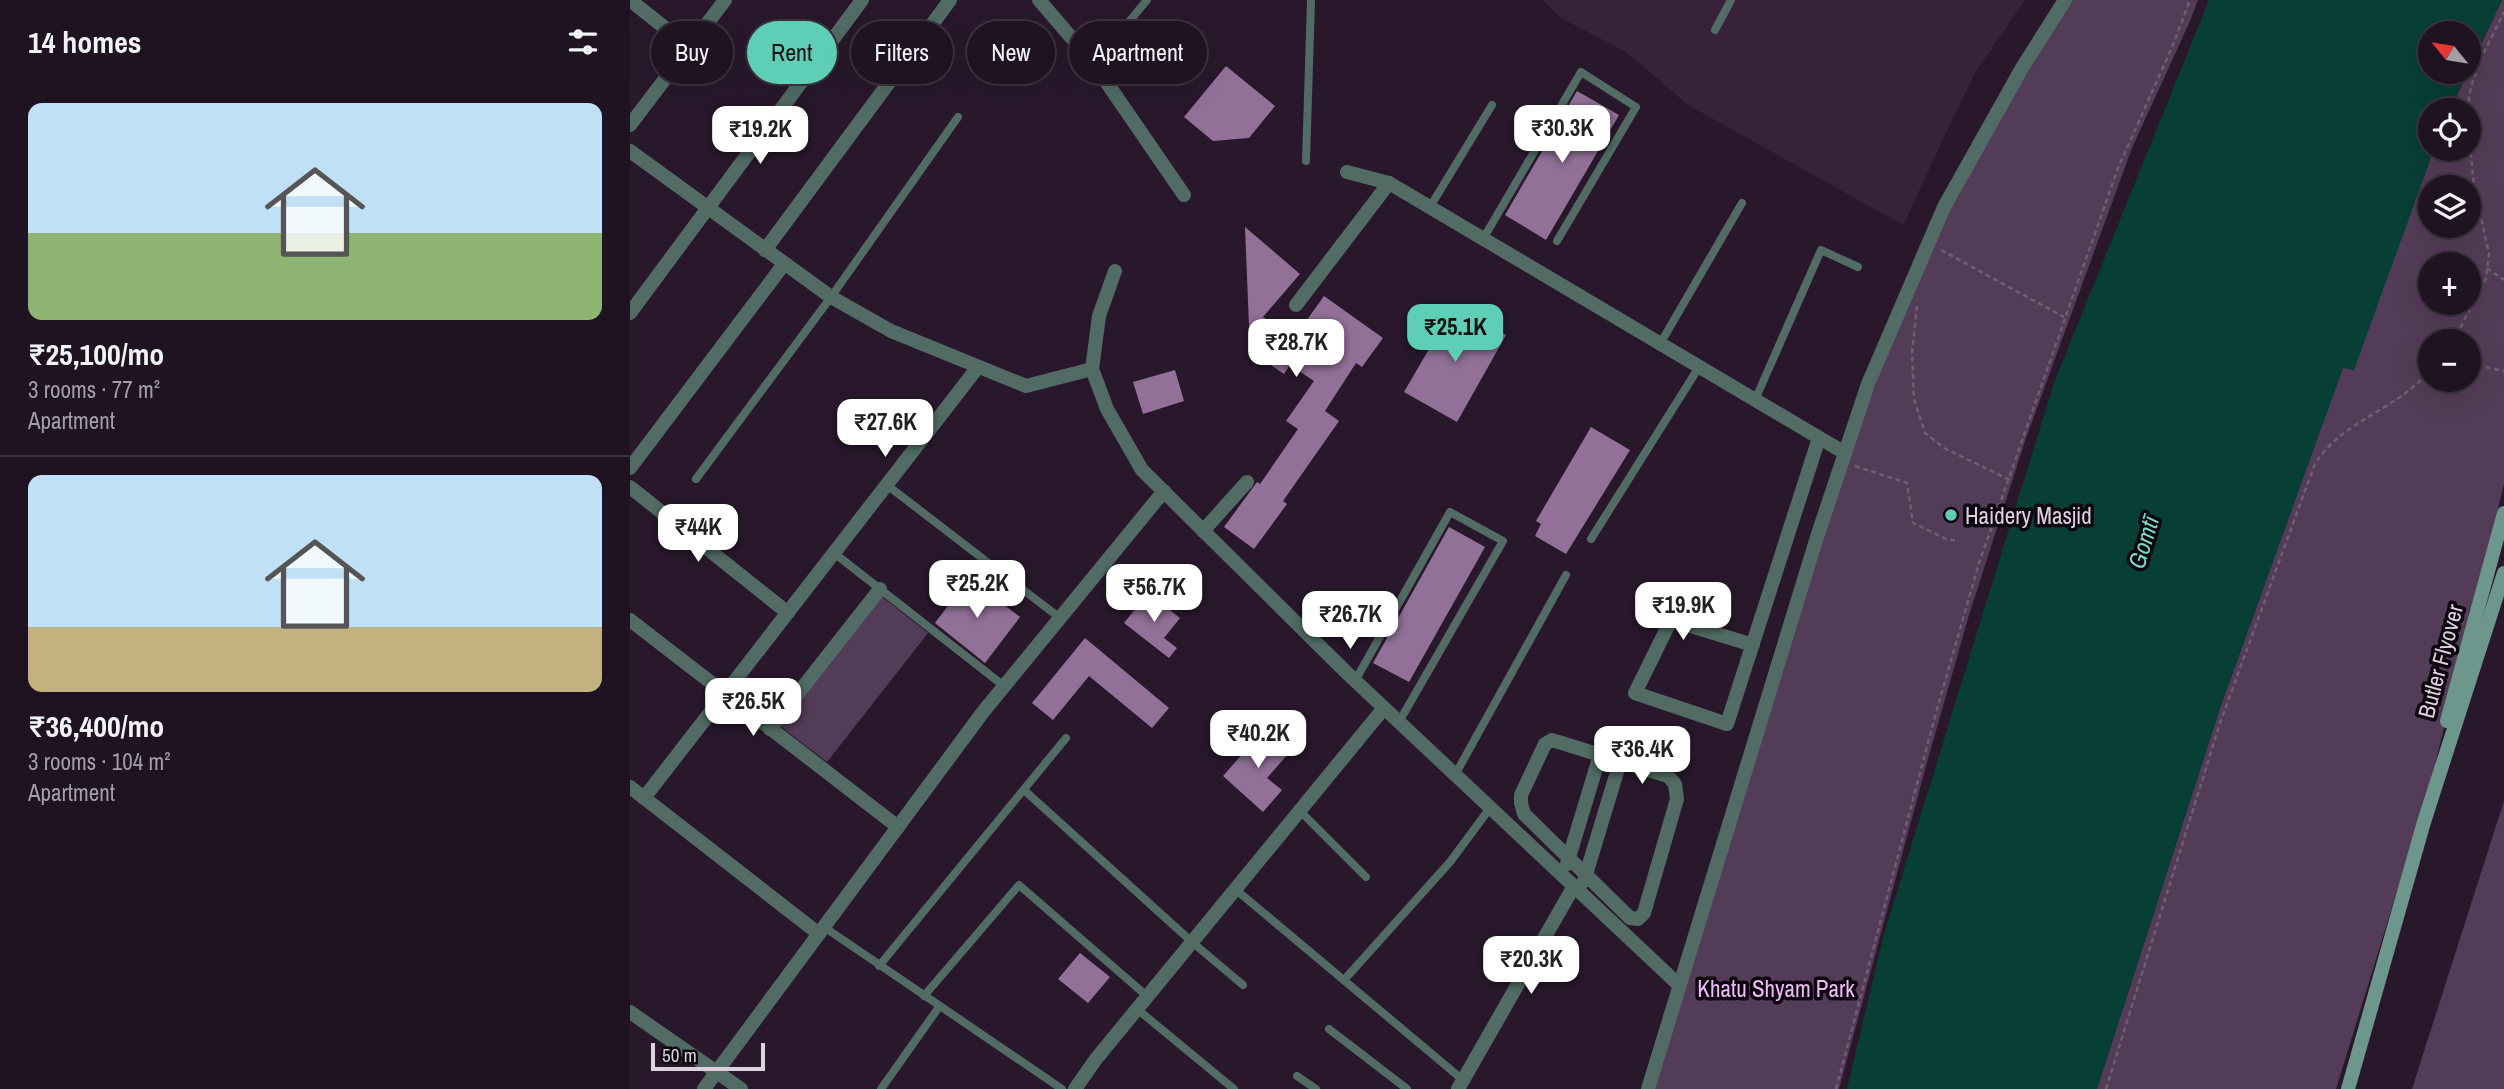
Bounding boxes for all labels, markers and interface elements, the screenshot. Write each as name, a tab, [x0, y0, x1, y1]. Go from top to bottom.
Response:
chip: Buy	[651, 21, 733, 84]
chip: Rent	[747, 21, 837, 84]
chip: Filters	[851, 21, 953, 84]
chip: New	[967, 21, 1055, 84]
chip: Apartment	[1069, 21, 1207, 84]
north arrow	[2418, 21, 2482, 84]
map controls	[2418, 21, 2481, 392]
text: 14 homes	[28, 22, 142, 62]
icon: filters	[564, 23, 602, 61]
button: locate	[2418, 98, 2481, 161]
pin: ₹19.2K	[703, 106, 817, 166]
pin: ₹30.3K	[1505, 106, 1619, 165]
text: ₹30.3K	[1530, 112, 1594, 143]
text: ₹19.2K	[728, 113, 792, 144]
icon: home	[252, 149, 378, 275]
button: layers	[2418, 175, 2481, 238]
button: +	[2418, 252, 2481, 315]
pin: ₹25.1K	[1398, 304, 1512, 364]
text: ₹25.1K	[1423, 311, 1487, 342]
pin: ₹28.7K	[1239, 320, 1353, 379]
text: ₹28.7K	[1264, 326, 1328, 357]
button: −	[2418, 329, 2481, 392]
text: ₹25,100/mo	[28, 334, 164, 374]
text: 3 rooms · 77 m²	[28, 374, 160, 405]
pin: ₹27.6K	[828, 400, 942, 459]
text: Apartment	[28, 405, 115, 436]
text: ₹27.6K	[853, 406, 917, 437]
place label: Haidery Masjid	[1965, 500, 2092, 531]
pin: ₹44K	[657, 504, 739, 564]
marker: Haidery Masjid	[1943, 507, 1959, 523]
water label: Gomtī	[2120, 509, 2167, 572]
text: ₹44K	[674, 511, 722, 542]
icon: home	[252, 521, 378, 647]
pin: ₹25.2K	[920, 560, 1034, 620]
pin: ₹56.7K	[1097, 564, 1211, 624]
text: ₹25.2K	[945, 567, 1009, 598]
text: ₹56.7K	[1122, 571, 1186, 602]
pin: ₹19.9K	[1626, 582, 1740, 642]
text: ₹19.9K	[1651, 589, 1715, 620]
pin: ₹26.7K	[1293, 592, 1407, 651]
text: ₹26.7K	[1318, 598, 1382, 629]
street label: Butler Flyover	[2410, 600, 2470, 721]
pin: ₹26.5K	[696, 678, 810, 738]
text: ₹26.5K	[721, 685, 785, 716]
text: ₹36,400/mo	[28, 706, 164, 746]
pin: ₹40.2K	[1201, 710, 1315, 770]
text: ₹40.2K	[1226, 717, 1290, 748]
pin: ₹36.4K	[1585, 726, 1699, 786]
text: ₹36.4K	[1610, 733, 1674, 764]
text: 3 rooms · 104 m²	[28, 746, 171, 777]
text: Apartment	[28, 777, 115, 808]
pin: ₹20.3K	[1474, 936, 1588, 996]
text: ₹20.3K	[1499, 943, 1563, 974]
park label: Khatu Shyam Park	[1697, 973, 1855, 1004]
scale bar	[651, 1040, 765, 1072]
text: 50 m	[662, 1042, 697, 1068]

